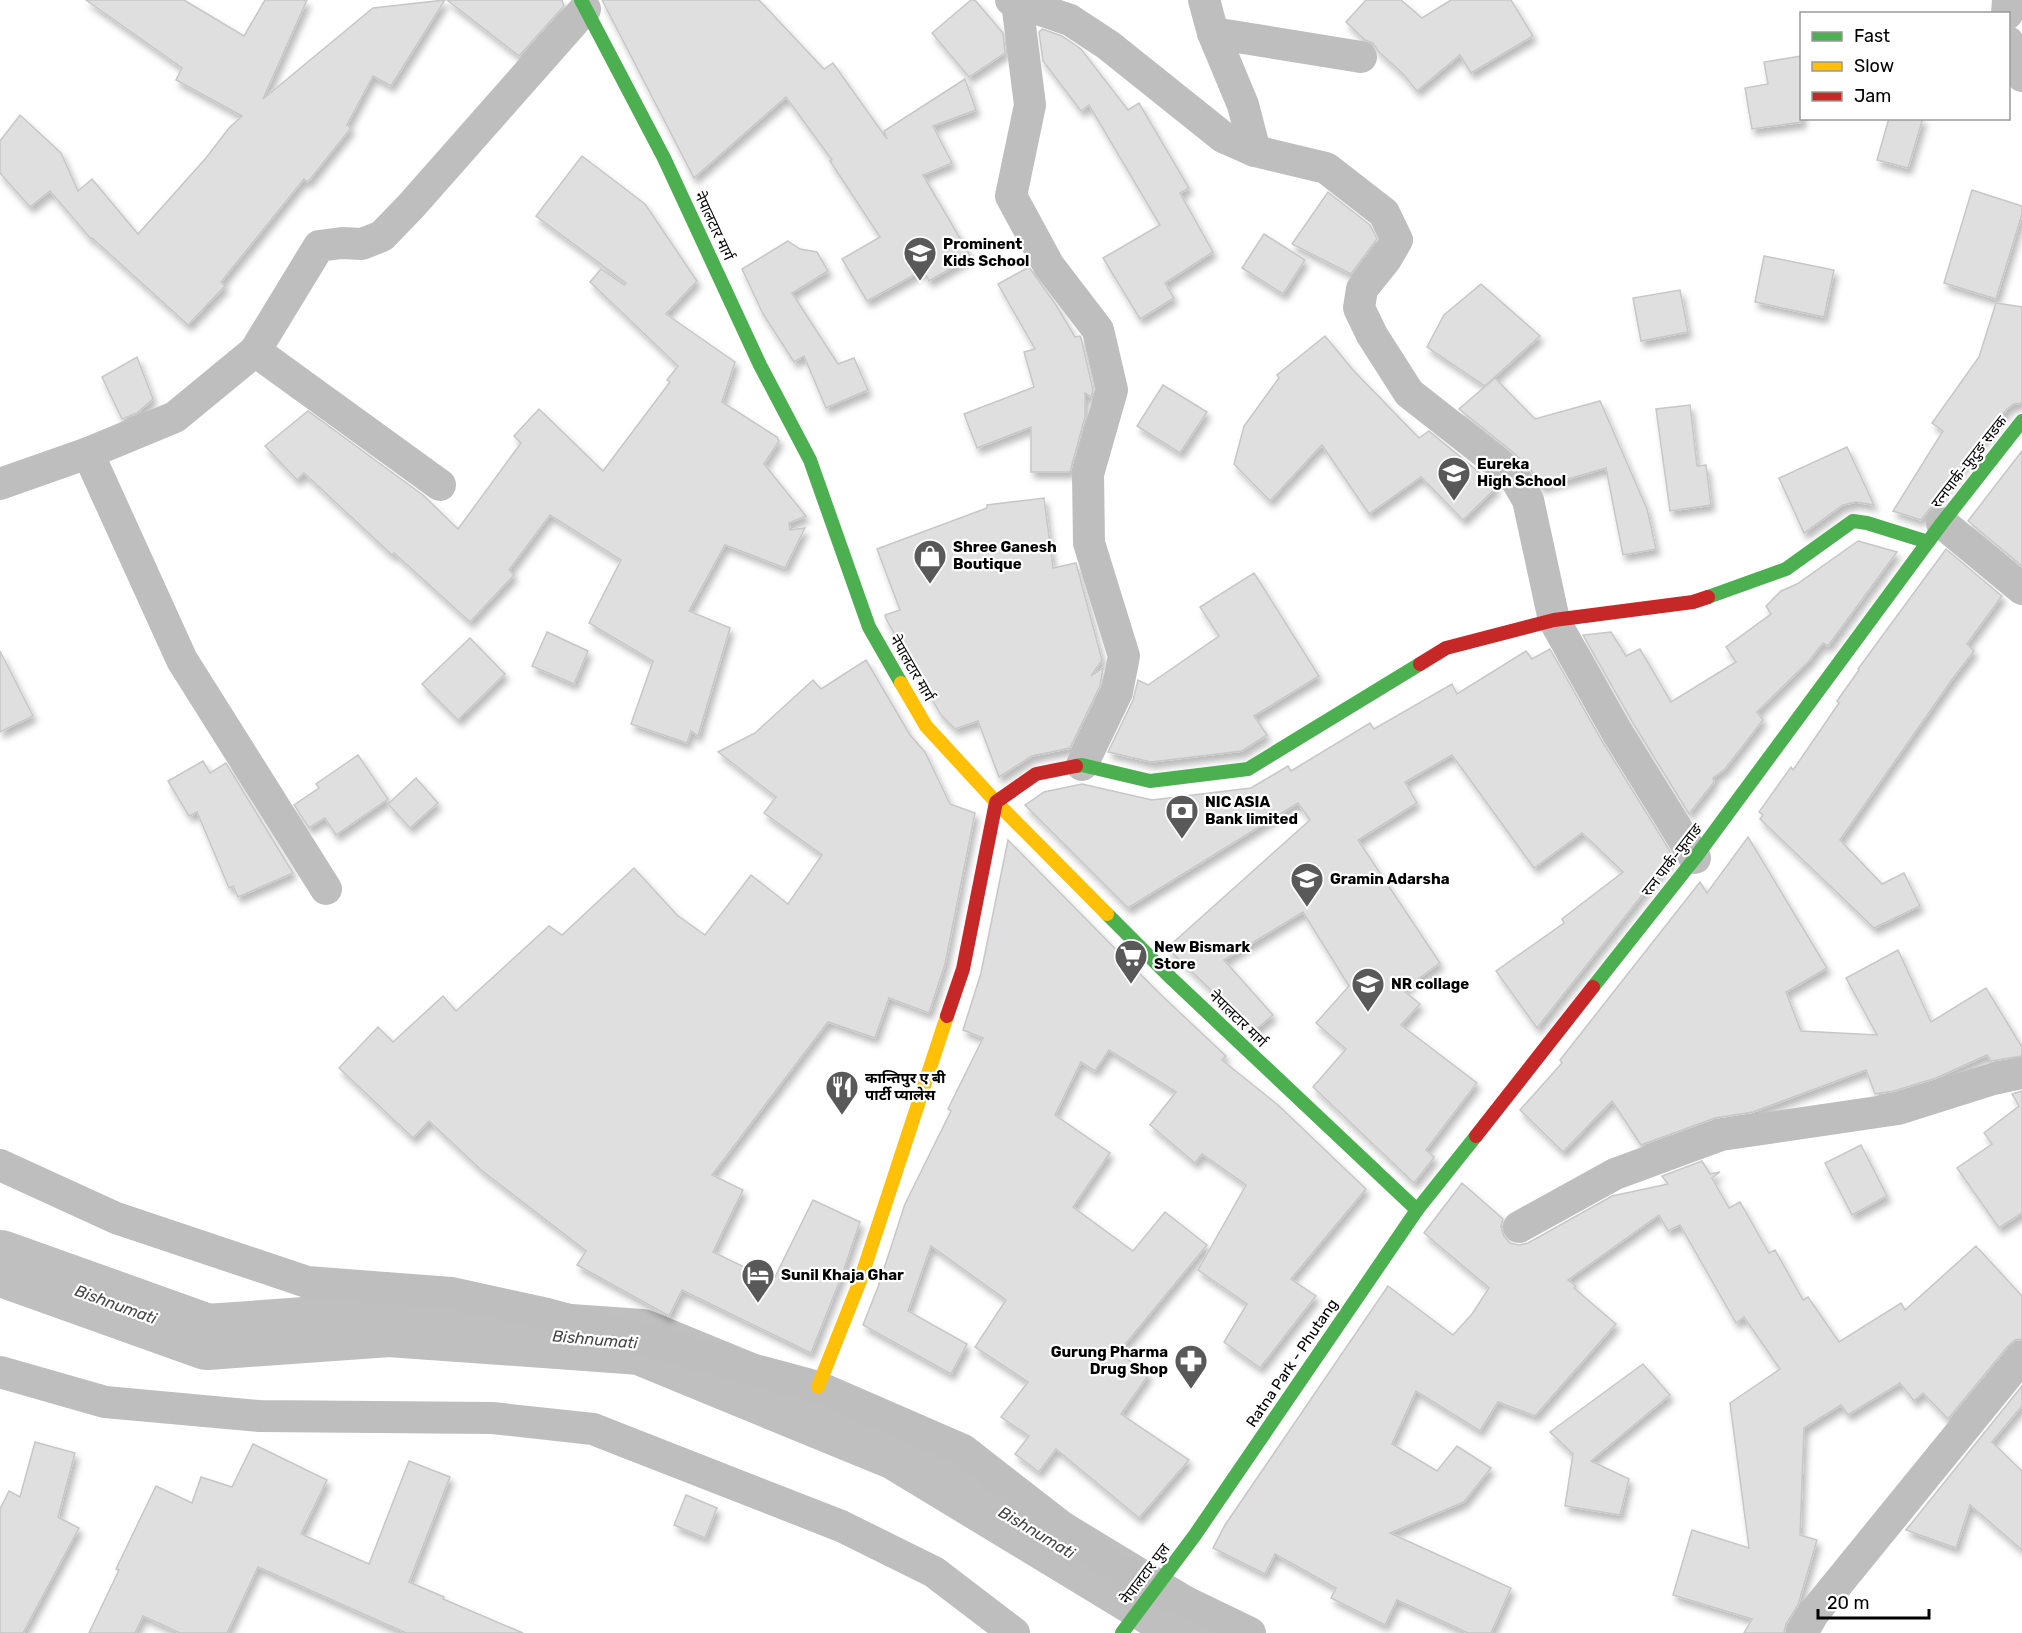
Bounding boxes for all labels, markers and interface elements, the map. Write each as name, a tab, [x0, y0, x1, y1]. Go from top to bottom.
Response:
legend	[1800, 12, 2010, 120]
text: Fast	[1854, 25, 1890, 47]
text: Slow	[1854, 55, 1894, 77]
text: Jam	[1854, 85, 1891, 107]
street label: नेपालटार मार्ग	[690, 189, 738, 264]
school or university icon: Prominent Kids School	[902, 235, 938, 282]
place label: Prominent Kids School	[943, 235, 1029, 270]
street label: रत्नपार्क-फुटुङ सडक	[1927, 412, 2012, 512]
school or university icon: Eureka High School	[1436, 455, 1472, 502]
place label: Eureka High School	[1477, 455, 1566, 490]
shop icon: Shree Ganesh Boutique	[912, 538, 948, 585]
place label: Shree Ganesh Boutique	[953, 538, 1057, 573]
street label: नेपालटार मार्ग	[886, 632, 939, 705]
bank icon: NIC ASIA Bank limited	[1164, 793, 1200, 840]
place label: NIC ASIA Bank limited	[1205, 793, 1298, 828]
street label: रत्न पार्क-फुताङ	[1638, 820, 1707, 901]
school or university icon: Gramin Adarsha	[1289, 861, 1325, 908]
place label: Gramin Adarsha	[1330, 870, 1450, 888]
supermarket icon: New Bismark Store	[1113, 938, 1149, 985]
place label: New Bismark Store	[1154, 938, 1250, 973]
school or university icon: NR collage	[1350, 966, 1386, 1013]
place label: NR collage	[1391, 975, 1469, 993]
street label: नेपालटार मार्ग	[1205, 987, 1271, 1052]
restaurant icon: कान्तिपुर ए बी पार्टी प्यालेस	[824, 1069, 860, 1116]
place label: कान्तिपुर ए बी पार्टी प्यालेस	[865, 1069, 946, 1104]
hotel icon: Sunil Khaja Ghar	[740, 1257, 776, 1304]
place label: Sunil Khaja Ghar	[781, 1266, 904, 1284]
water label: Bishnumati	[72, 1281, 160, 1328]
street label: Ratna Park - Phutang	[1242, 1296, 1342, 1430]
water label: Bishnumati	[552, 1326, 639, 1353]
place label: Gurung Pharma Drug Shop	[1051, 1343, 1168, 1378]
pharmacy icon: Gurung Pharma Drug Shop	[1173, 1343, 1209, 1390]
water label: Bishnumati	[995, 1502, 1079, 1563]
street label: नेपालटार पुल	[1116, 1540, 1175, 1608]
scale bar	[1818, 1582, 1929, 1620]
text: 20 m	[1827, 1592, 1869, 1614]

